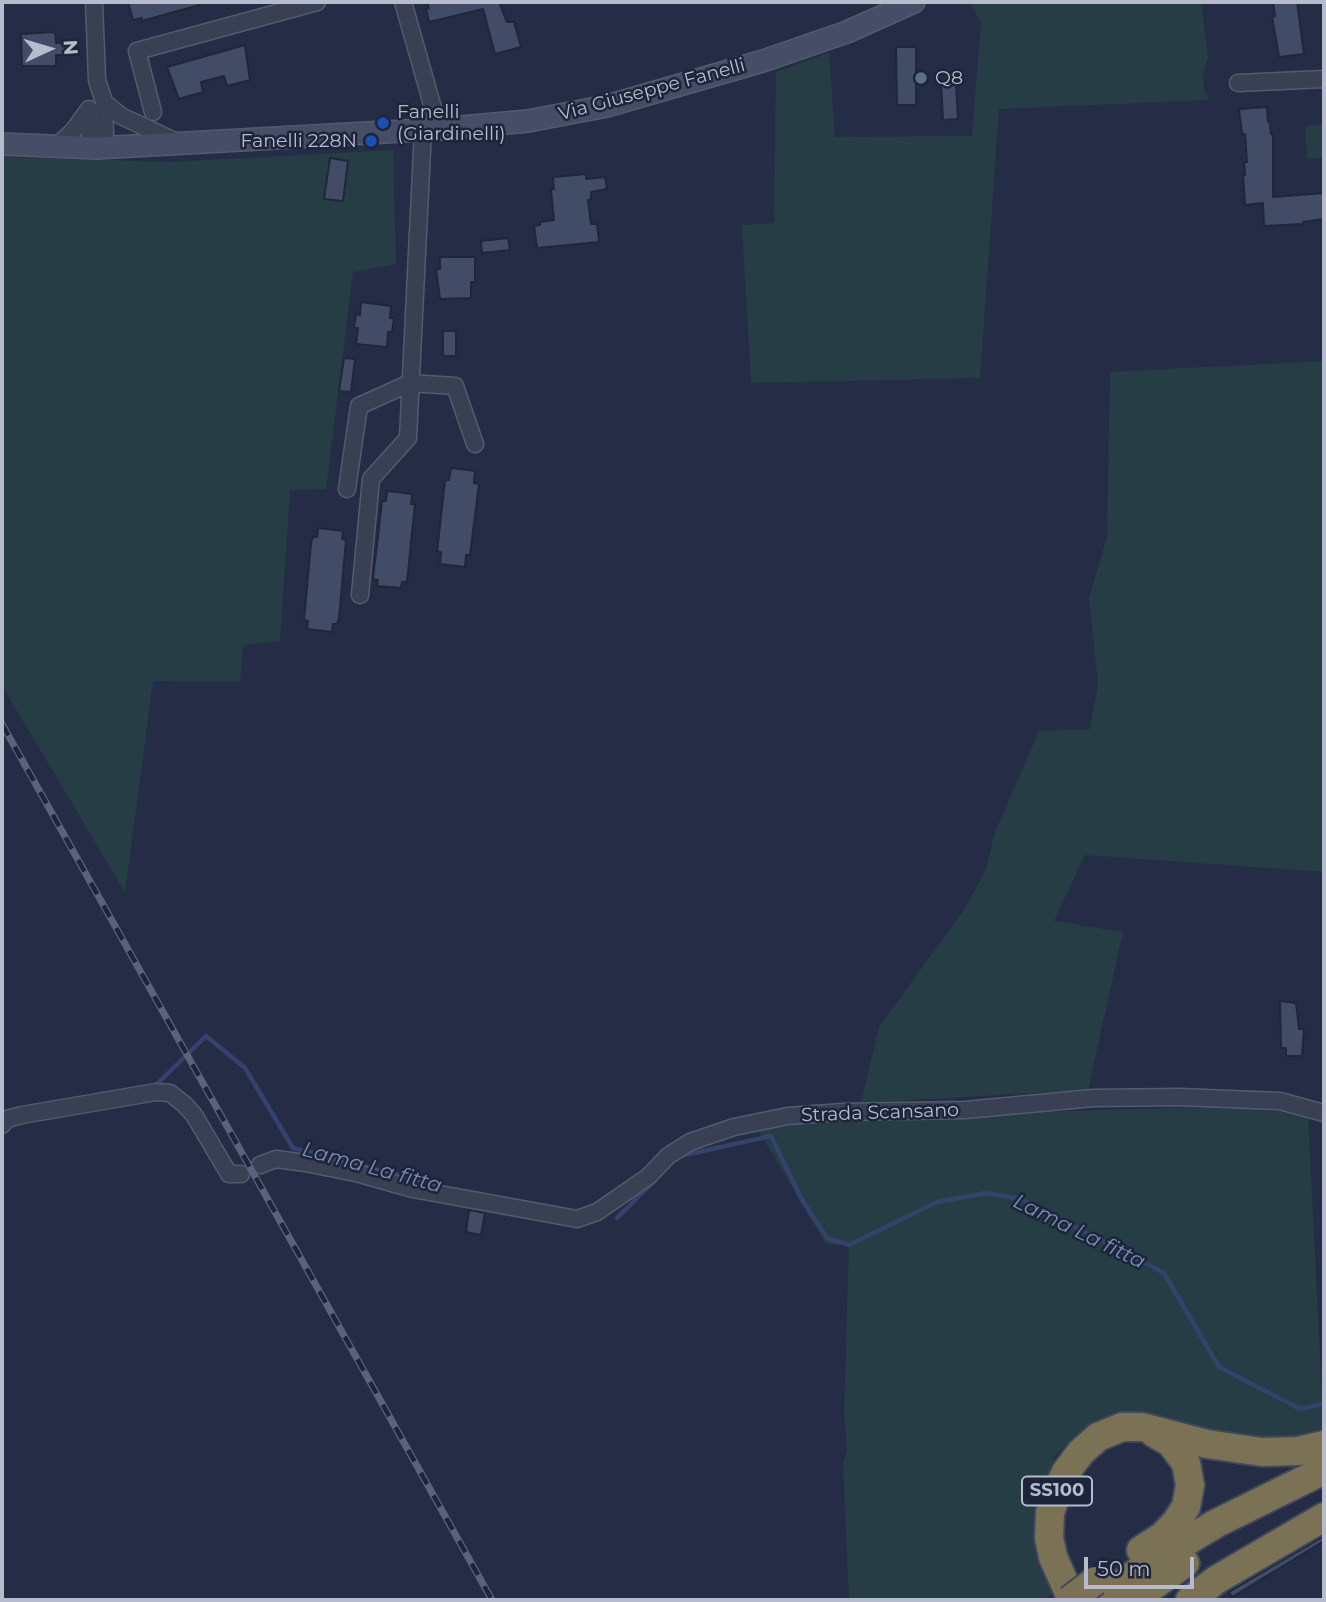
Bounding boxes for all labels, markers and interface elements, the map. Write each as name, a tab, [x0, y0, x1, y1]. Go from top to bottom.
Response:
north arrow	[14, 14, 84, 84]
text: N	[58, 39, 82, 56]
street label: Via Giuseppe Fanelli	[556, 54, 748, 126]
place label: Q8	[935, 67, 963, 89]
marker: Q8	[913, 70, 929, 86]
place label: Fanelli (Giardinelli)	[397, 101, 506, 145]
marker: Fanelli (Giardinelli)	[375, 115, 391, 131]
place label: Fanelli 228N	[240, 130, 357, 152]
marker: Fanelli 228N	[363, 133, 379, 149]
street label: Strada Scansano	[801, 1099, 959, 1127]
water label: Lama La fitta	[299, 1137, 445, 1199]
water label: Lama La fitta	[1009, 1189, 1149, 1275]
road number: SS100	[1022, 1476, 1092, 1506]
scale bar	[1088, 1542, 1198, 1586]
text: 50 m	[1097, 1556, 1151, 1581]

